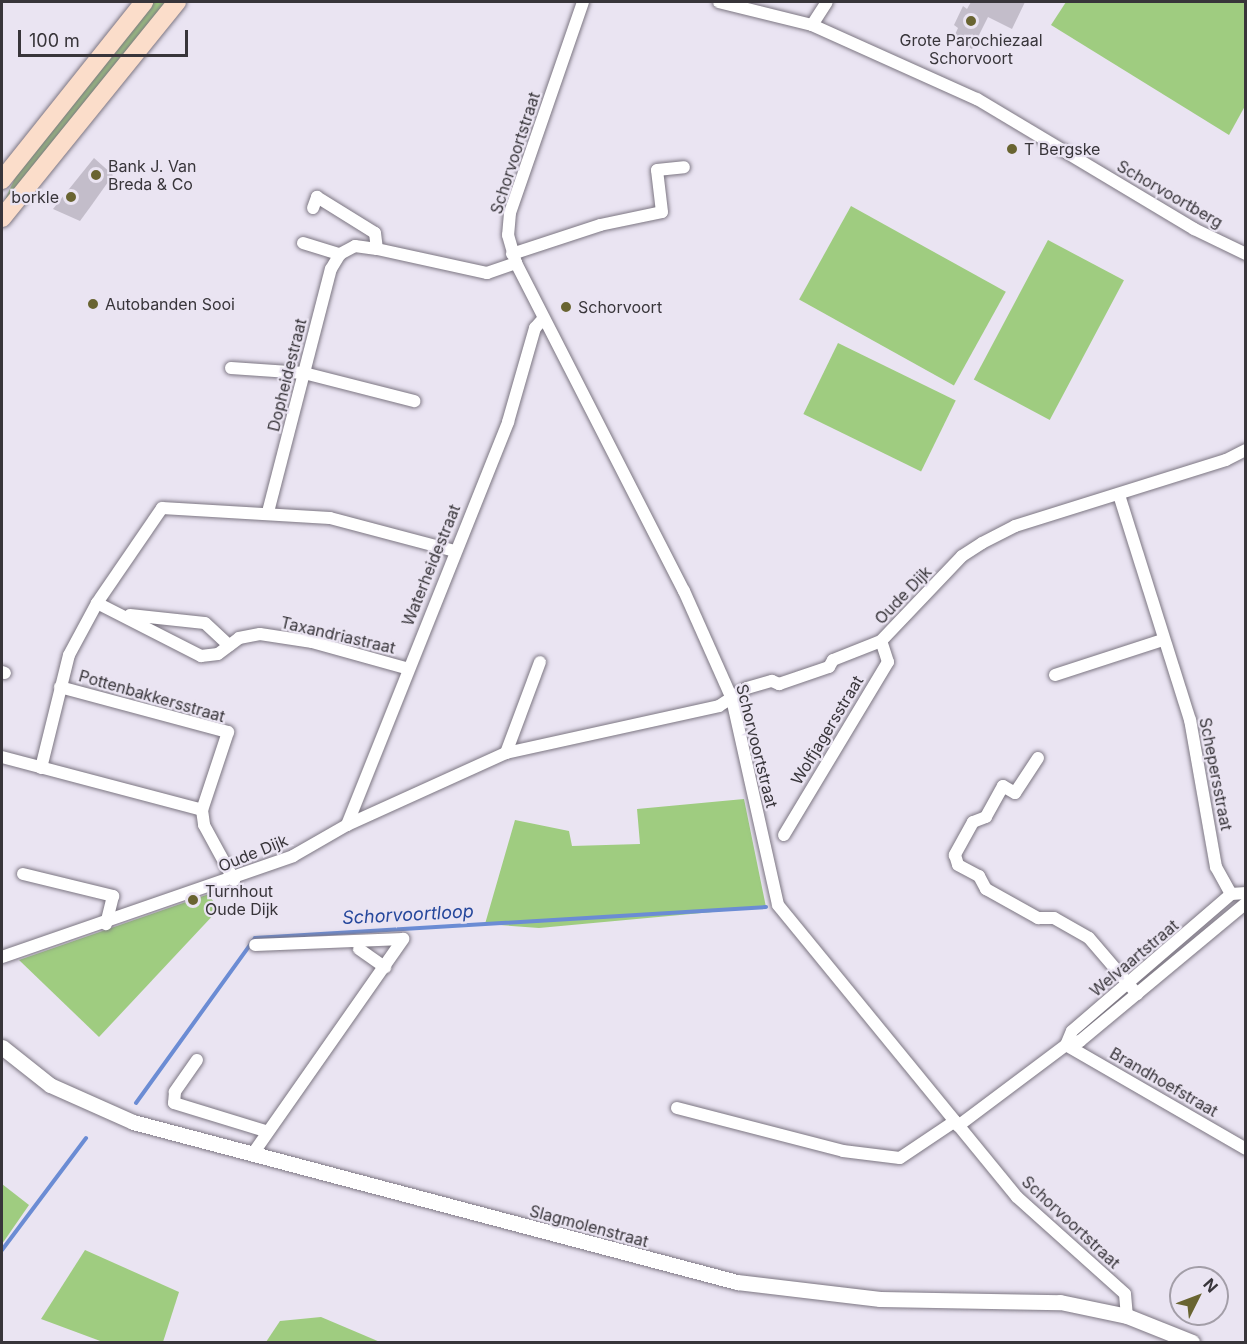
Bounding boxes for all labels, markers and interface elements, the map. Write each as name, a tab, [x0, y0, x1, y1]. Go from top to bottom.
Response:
marker: Grote Parochiezaal Schorvoort	[964, 14, 978, 28]
scale bar	[21, 18, 190, 56]
text: 100 m	[29, 30, 80, 51]
place label: Grote Parochiezaal Schorvoort	[900, 30, 1042, 68]
street label: Schorvoortstraat	[486, 90, 544, 216]
place label: T Bergske	[1024, 139, 1100, 159]
marker: T Bergske	[1005, 142, 1019, 156]
place label: Bank J. Van Breda & Co	[108, 156, 197, 194]
street label: Schorvoortberg	[1114, 156, 1226, 232]
marker: Bank J. Van Breda & Co	[89, 168, 103, 182]
place label: borkle	[11, 187, 59, 207]
marker: borkle	[64, 190, 78, 204]
place label: Autobanden Sooi	[105, 294, 235, 314]
marker: Autobanden Sooi	[86, 297, 100, 311]
place label: Schorvoort	[578, 297, 662, 317]
marker: Schorvoort	[559, 300, 573, 314]
street label: Dopheidestraat	[264, 317, 310, 433]
street label: Waterheidestraat	[398, 501, 464, 629]
street label: Oude Dijk	[871, 562, 935, 628]
street label: Taxandriastraat	[279, 612, 397, 658]
street label: Pottenbakkersstraat	[77, 666, 227, 726]
street label: Wolfjagersstraat	[787, 672, 867, 788]
street label: Schorvoortstraat	[732, 682, 782, 810]
street label: Schepersstraat	[1196, 716, 1236, 832]
street label: Oude Dijk	[215, 830, 291, 876]
place label: Turnhout Oude Dijk	[205, 881, 278, 919]
marker: Turnhout Oude Dijk	[186, 893, 200, 907]
water label: Schorvoortloop	[342, 901, 474, 929]
street label: Welvaartstraat	[1086, 915, 1182, 1001]
street label: Brandhoefstraat	[1107, 1043, 1221, 1121]
street label: Schorvoortstraat	[1018, 1172, 1124, 1272]
street label: Slagmolenstraat	[528, 1201, 650, 1251]
north arrow	[1169, 1266, 1229, 1326]
text: N	[1199, 1274, 1222, 1297]

